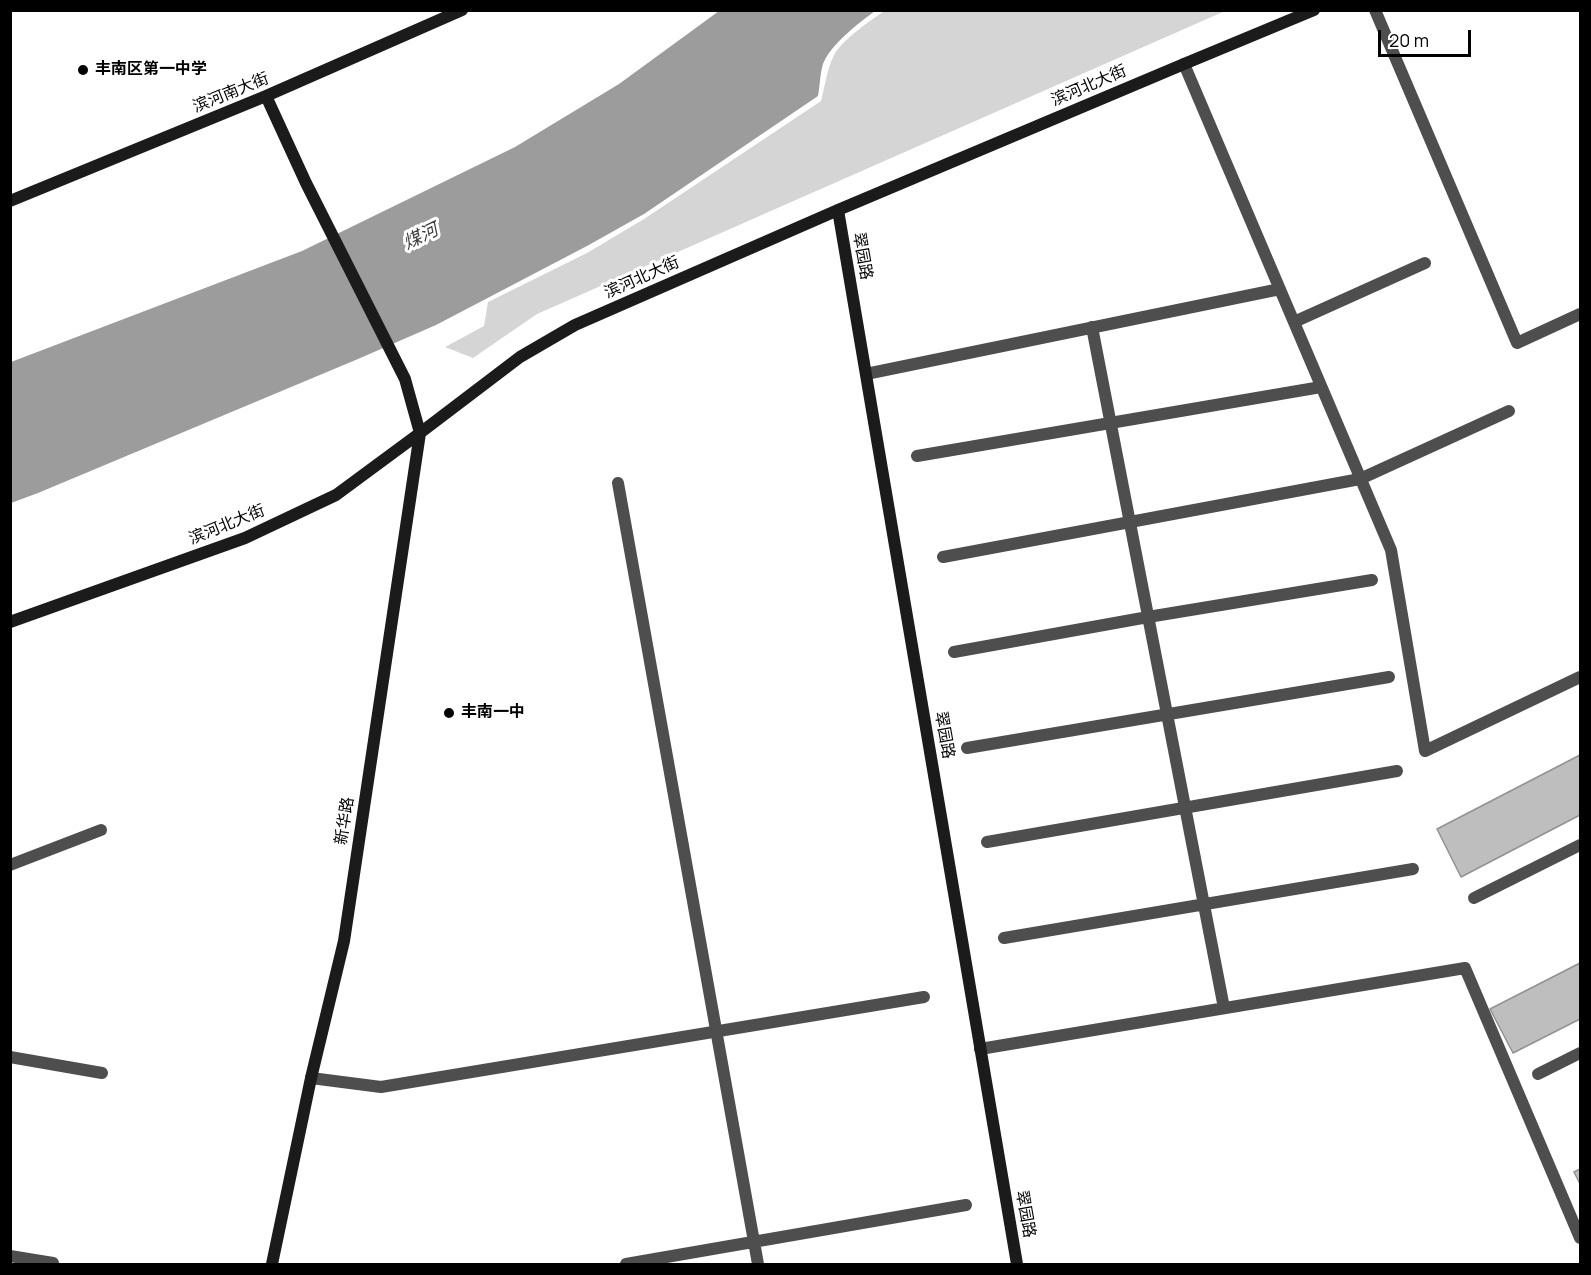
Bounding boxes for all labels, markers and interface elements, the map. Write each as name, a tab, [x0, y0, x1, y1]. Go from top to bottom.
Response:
scale bar	[1381, 18, 1474, 56]
text: 20 m	[1389, 28, 1429, 52]
place label: 丰南区第一中学	[95, 60, 207, 80]
street label: 滨河北大街	[1048, 62, 1130, 110]
marker: 丰南区第一中学	[76, 63, 90, 77]
street label: 滨河南大街	[190, 69, 272, 117]
water label: 煤河	[400, 219, 442, 255]
street label: 翠园路	[848, 231, 876, 281]
street label: 滨河北大街	[602, 253, 682, 303]
street label: 滨河北大街	[186, 501, 268, 549]
place label: 丰南一中	[461, 703, 525, 723]
marker: 丰南一中	[442, 706, 456, 720]
street label: 翠园路	[930, 710, 958, 760]
street label: 新华路	[332, 796, 358, 846]
street label: 翠园路	[1011, 1189, 1039, 1239]

